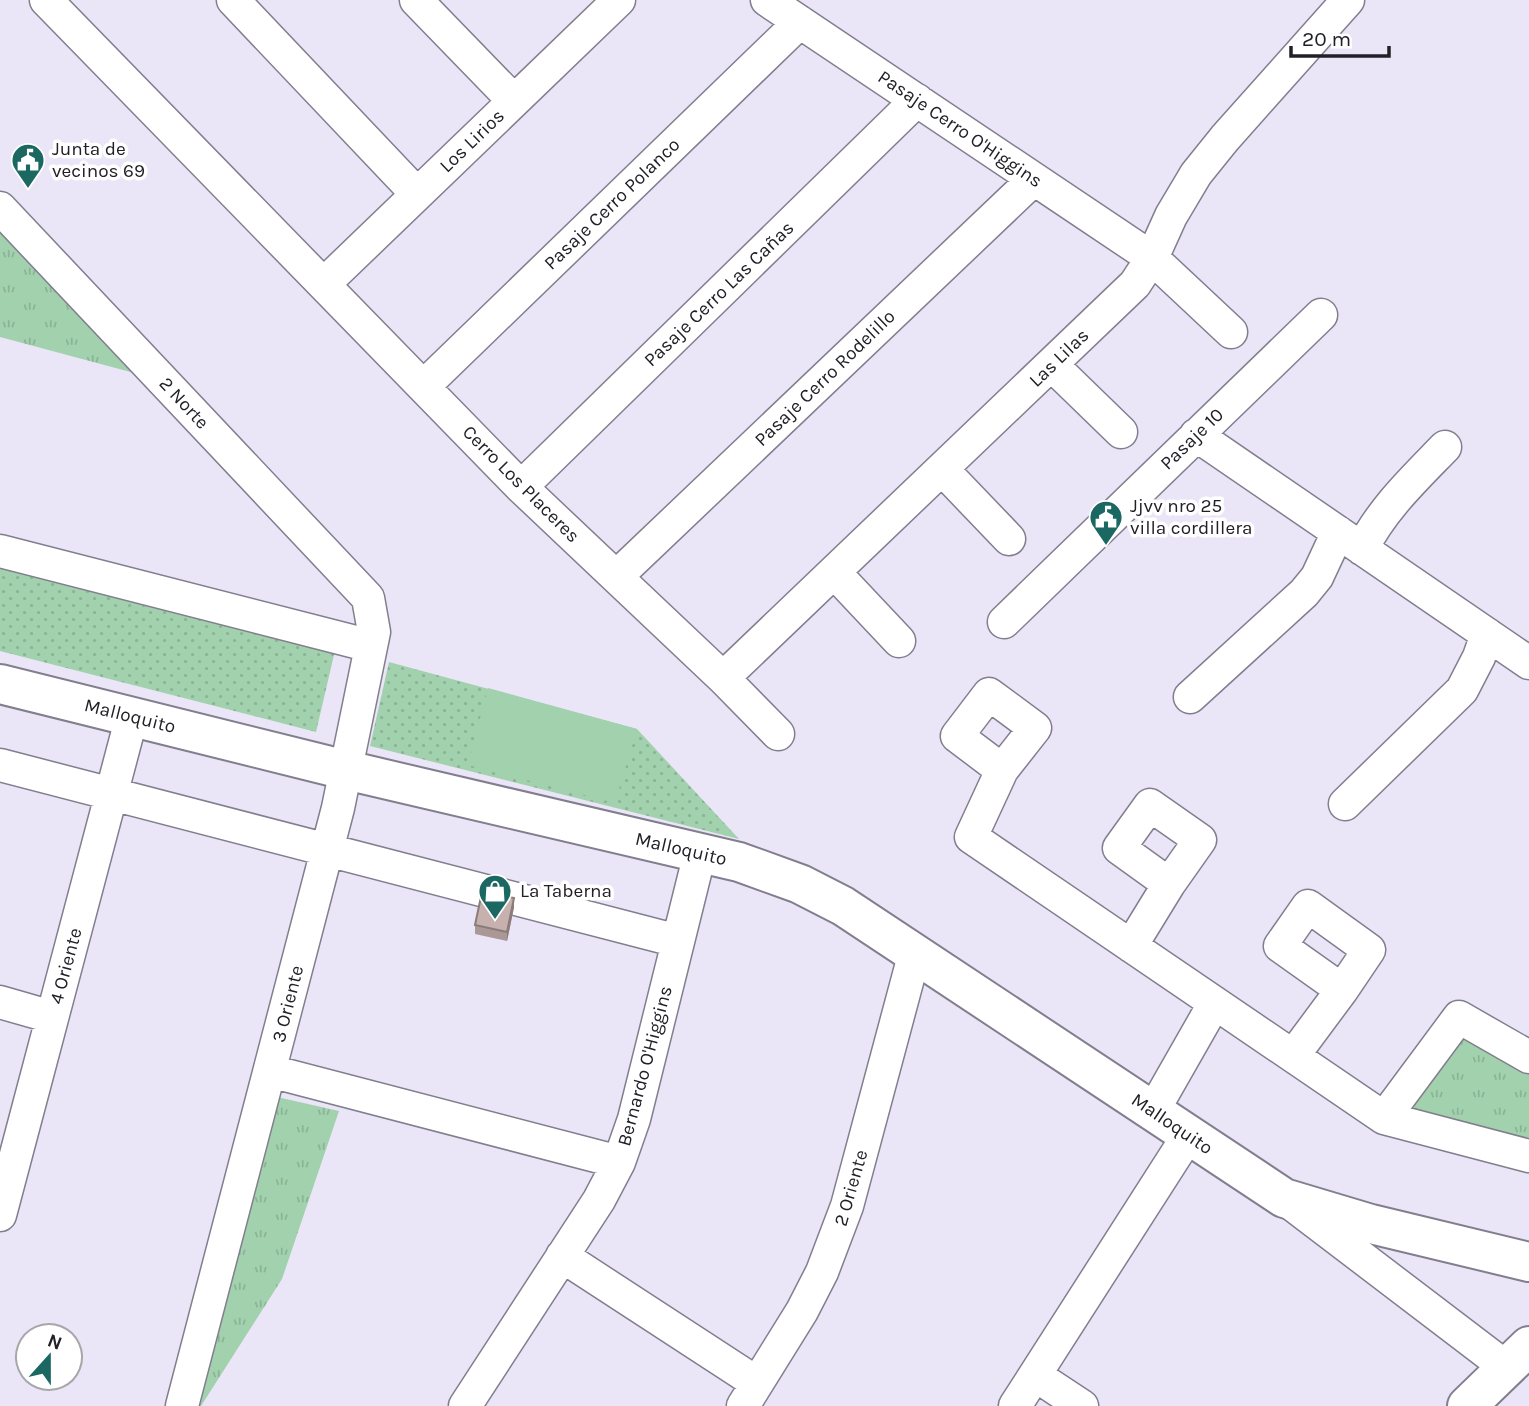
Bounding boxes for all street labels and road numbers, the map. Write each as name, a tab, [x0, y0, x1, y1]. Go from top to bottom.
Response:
street label: Pasaje Cerro O'Higgins	[874, 66, 1046, 192]
street label: Los Lirios	[435, 105, 509, 177]
street label: Pasaje Cerro Polanco	[540, 134, 684, 274]
street label: Pasaje Cerro Las Cañas	[640, 217, 798, 371]
street label: Pasaje Cerro Rodelillo	[750, 305, 900, 451]
street label: Las Lilas	[1025, 324, 1093, 392]
street label: 2 Norte	[155, 373, 213, 433]
street label: Pasaje 10	[1156, 404, 1228, 474]
street label: Cerro Los Placeres	[458, 421, 584, 547]
street label: Malloquito	[82, 694, 178, 738]
street label: Malloquito	[633, 828, 729, 870]
street label: 4 Oriente	[45, 925, 87, 1007]
street label: 3 Oriente	[268, 963, 308, 1045]
street label: Bernardo O'Higgins	[613, 983, 677, 1149]
street label: Malloquito	[1127, 1089, 1217, 1159]
street label: 2 Oriente	[830, 1147, 872, 1229]

